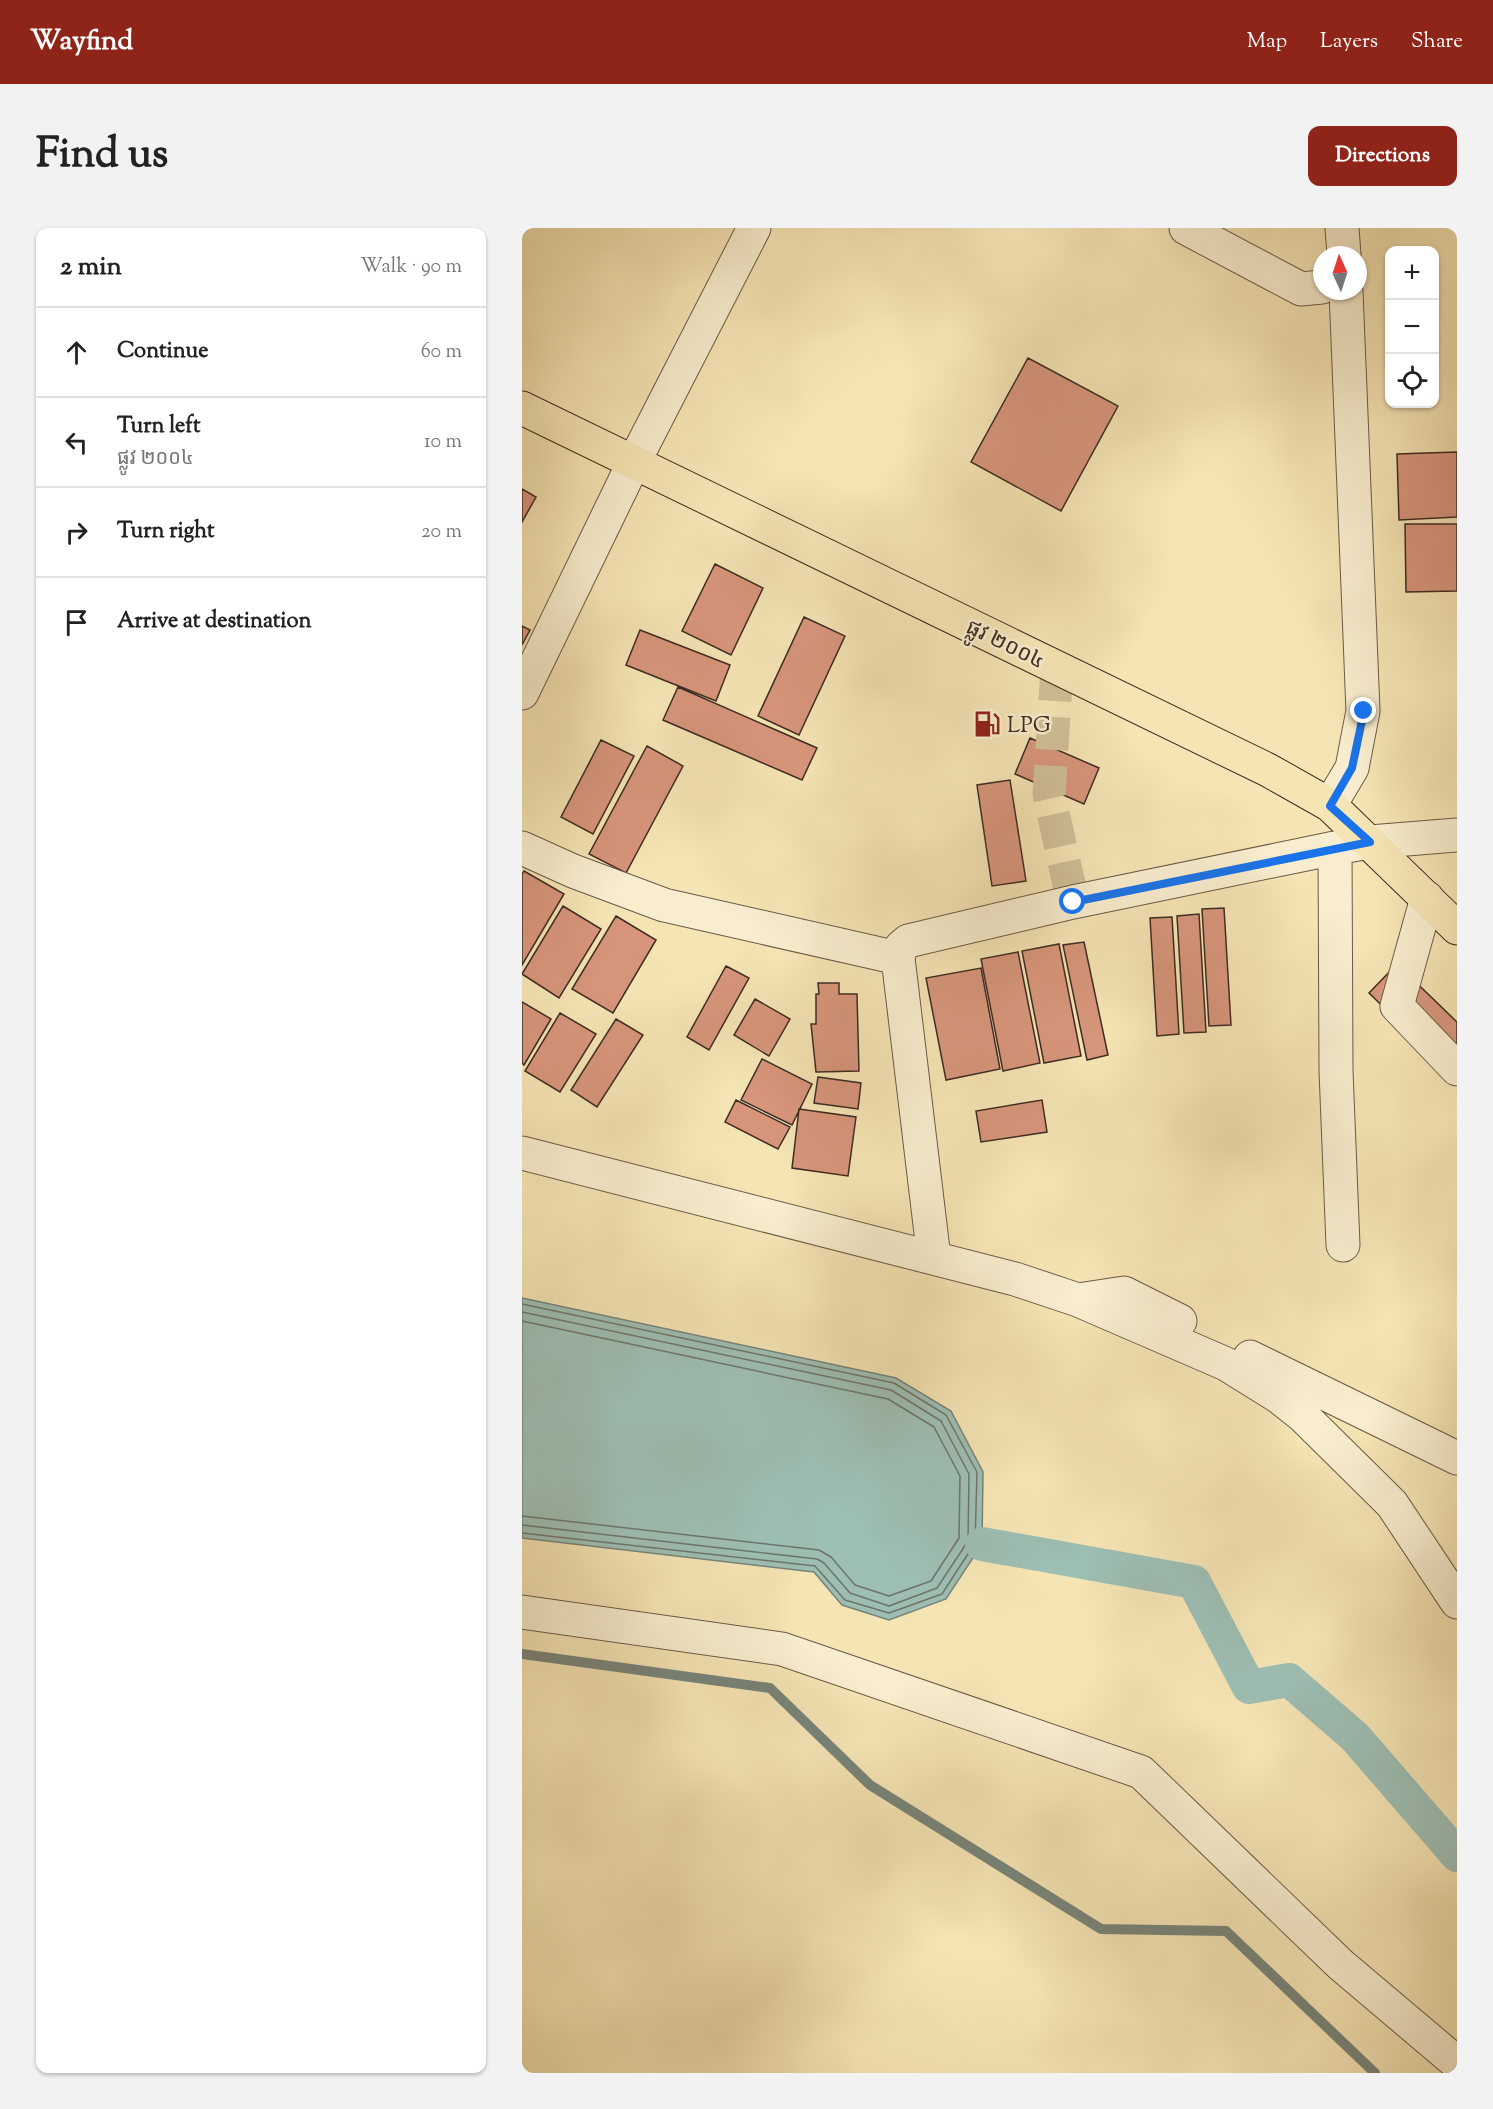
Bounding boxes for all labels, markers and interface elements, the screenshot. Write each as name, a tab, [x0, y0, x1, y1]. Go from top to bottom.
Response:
text: Wayfind	[30, 22, 133, 62]
text: Map	[1247, 27, 1287, 57]
text: Layers	[1320, 27, 1378, 57]
text: Share	[1411, 27, 1463, 57]
text: Find us	[36, 126, 168, 186]
button: Directions	[1308, 126, 1457, 186]
north arrow	[1313, 246, 1367, 300]
map controls	[1385, 246, 1439, 408]
button: +	[1385, 246, 1439, 300]
text: 2 min	[60, 249, 122, 286]
text: Walk · 90 m	[360, 253, 462, 282]
button: −	[1385, 300, 1439, 354]
icon: ahead	[60, 336, 93, 369]
text: Continue	[117, 336, 208, 368]
text: 60 m	[421, 338, 462, 367]
button: locate	[1385, 354, 1439, 408]
text: Turn left	[117, 411, 200, 443]
icon: left	[60, 426, 93, 459]
text: 10 m	[424, 428, 462, 457]
text: ផ្លូវ ២០០៤	[117, 445, 194, 474]
icon: right	[60, 516, 93, 549]
text: Turn right	[117, 516, 214, 548]
text: 20 m	[421, 518, 462, 547]
icon: arrive	[60, 606, 93, 639]
text: Arrive at destination	[117, 606, 312, 638]
street label: ផ្លូវ ២០០៤	[959, 613, 1050, 680]
route end	[1350, 697, 1376, 723]
fuel station icon: LPG	[972, 709, 1002, 739]
place label: LPG	[1007, 711, 1051, 743]
route start	[1059, 888, 1085, 914]

